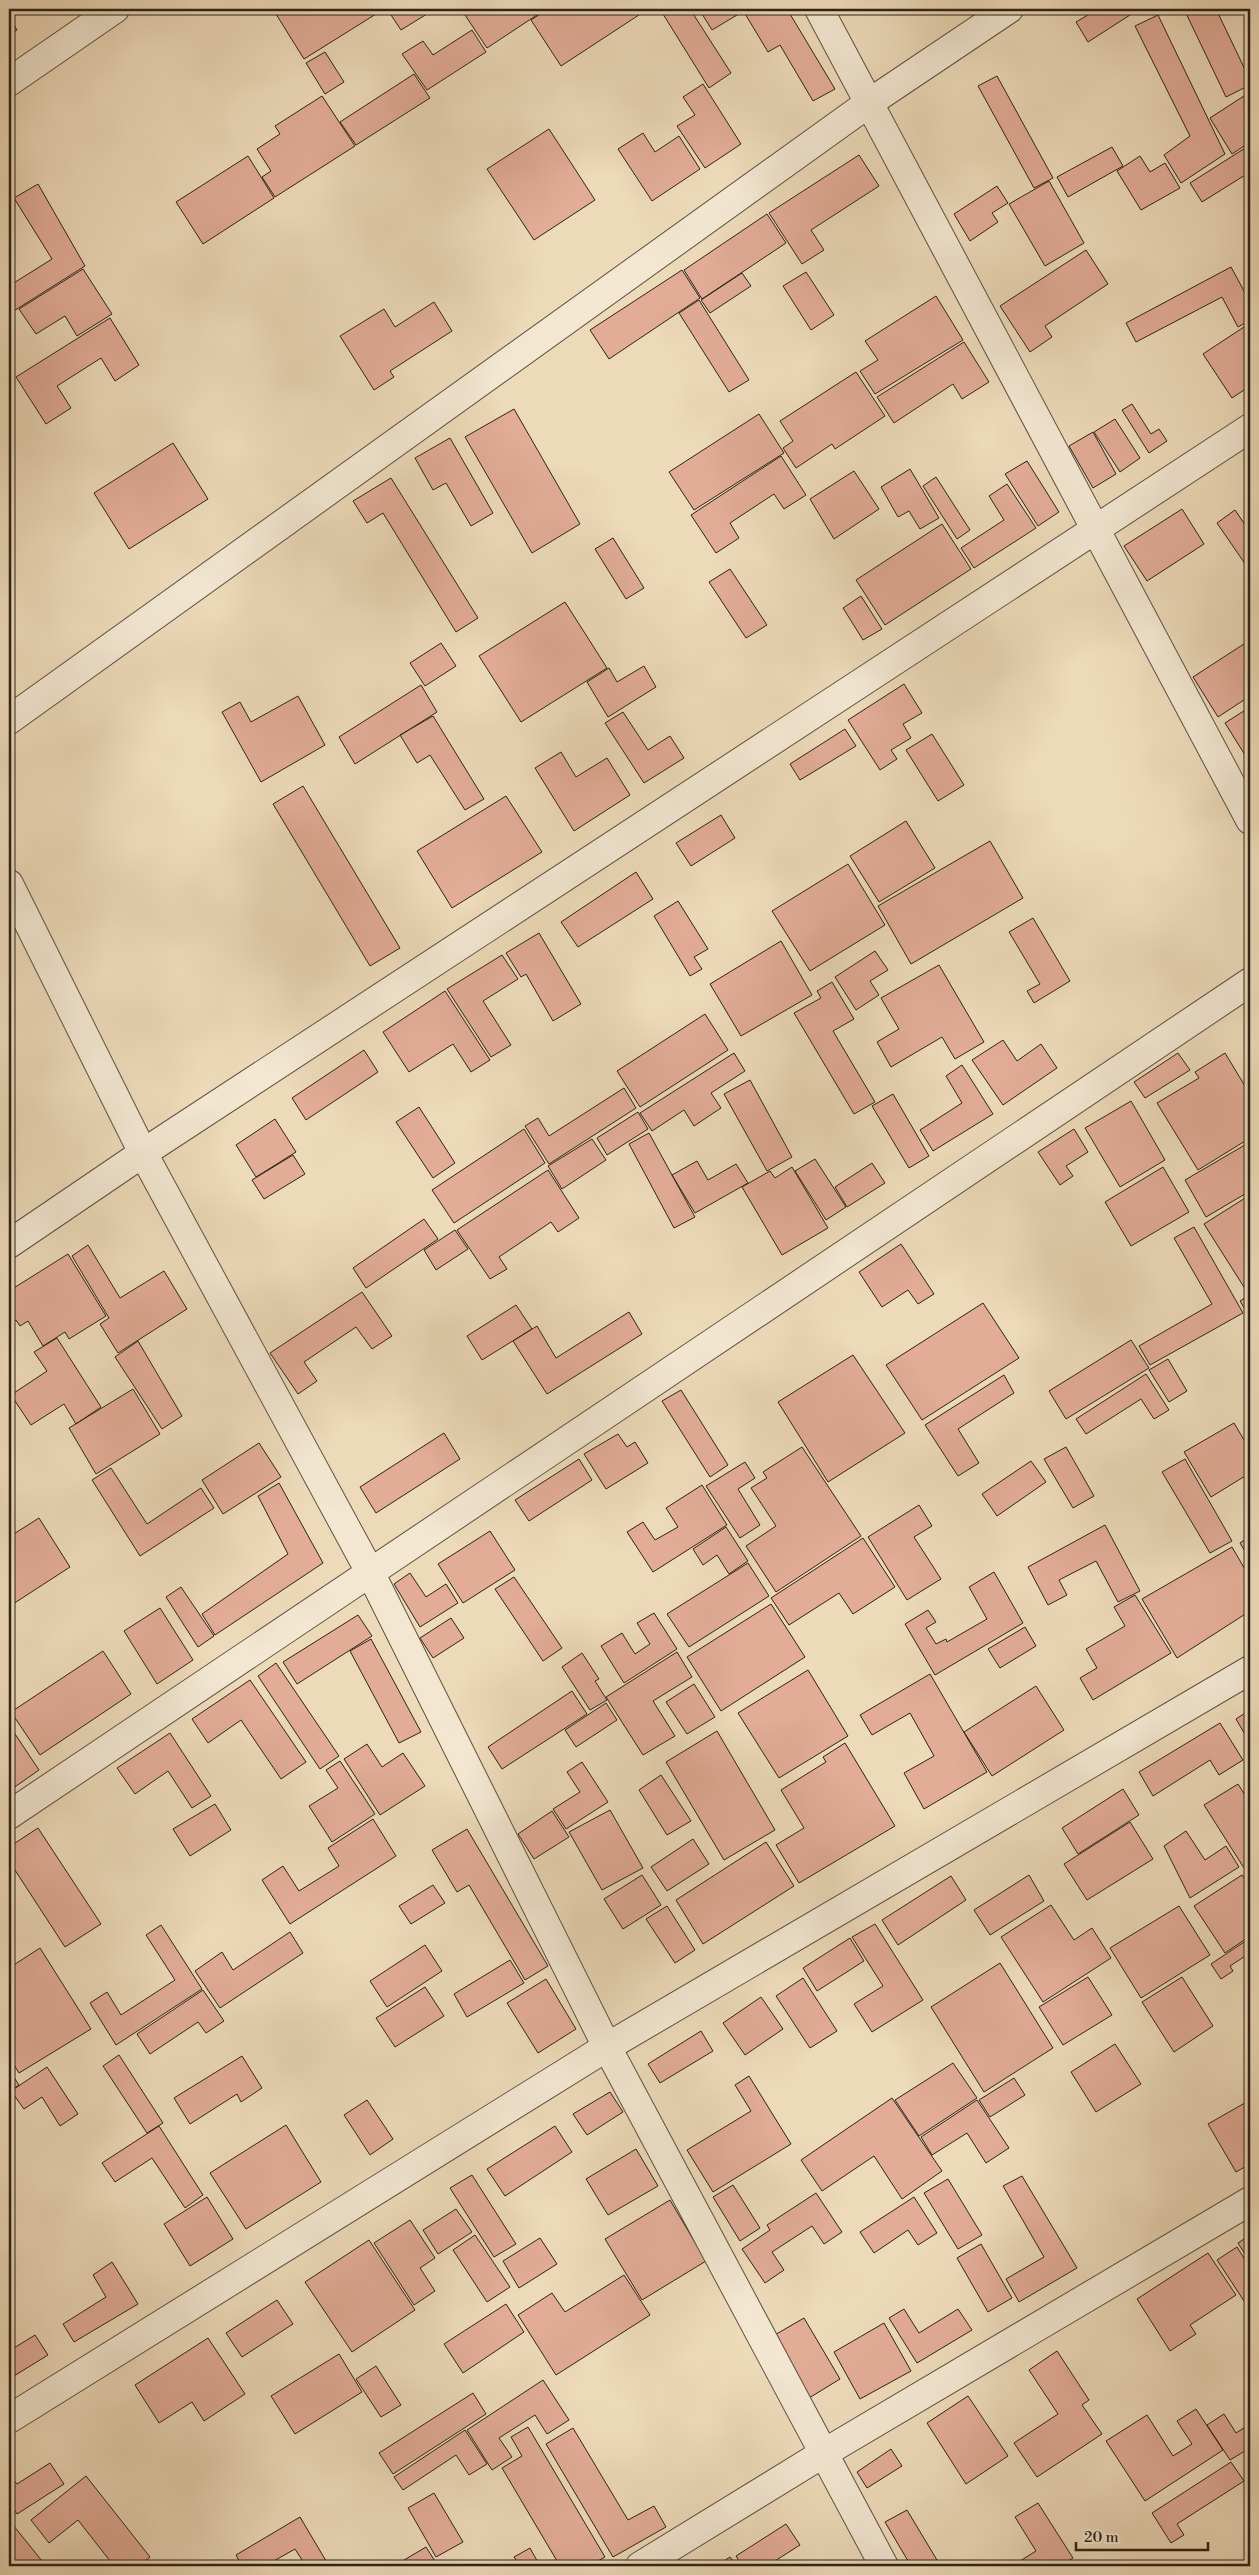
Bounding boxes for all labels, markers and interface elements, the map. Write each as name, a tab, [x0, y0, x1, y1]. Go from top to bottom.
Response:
scale bar	[1076, 2520, 1209, 2552]
text: 20 m	[1084, 2528, 1119, 2547]

